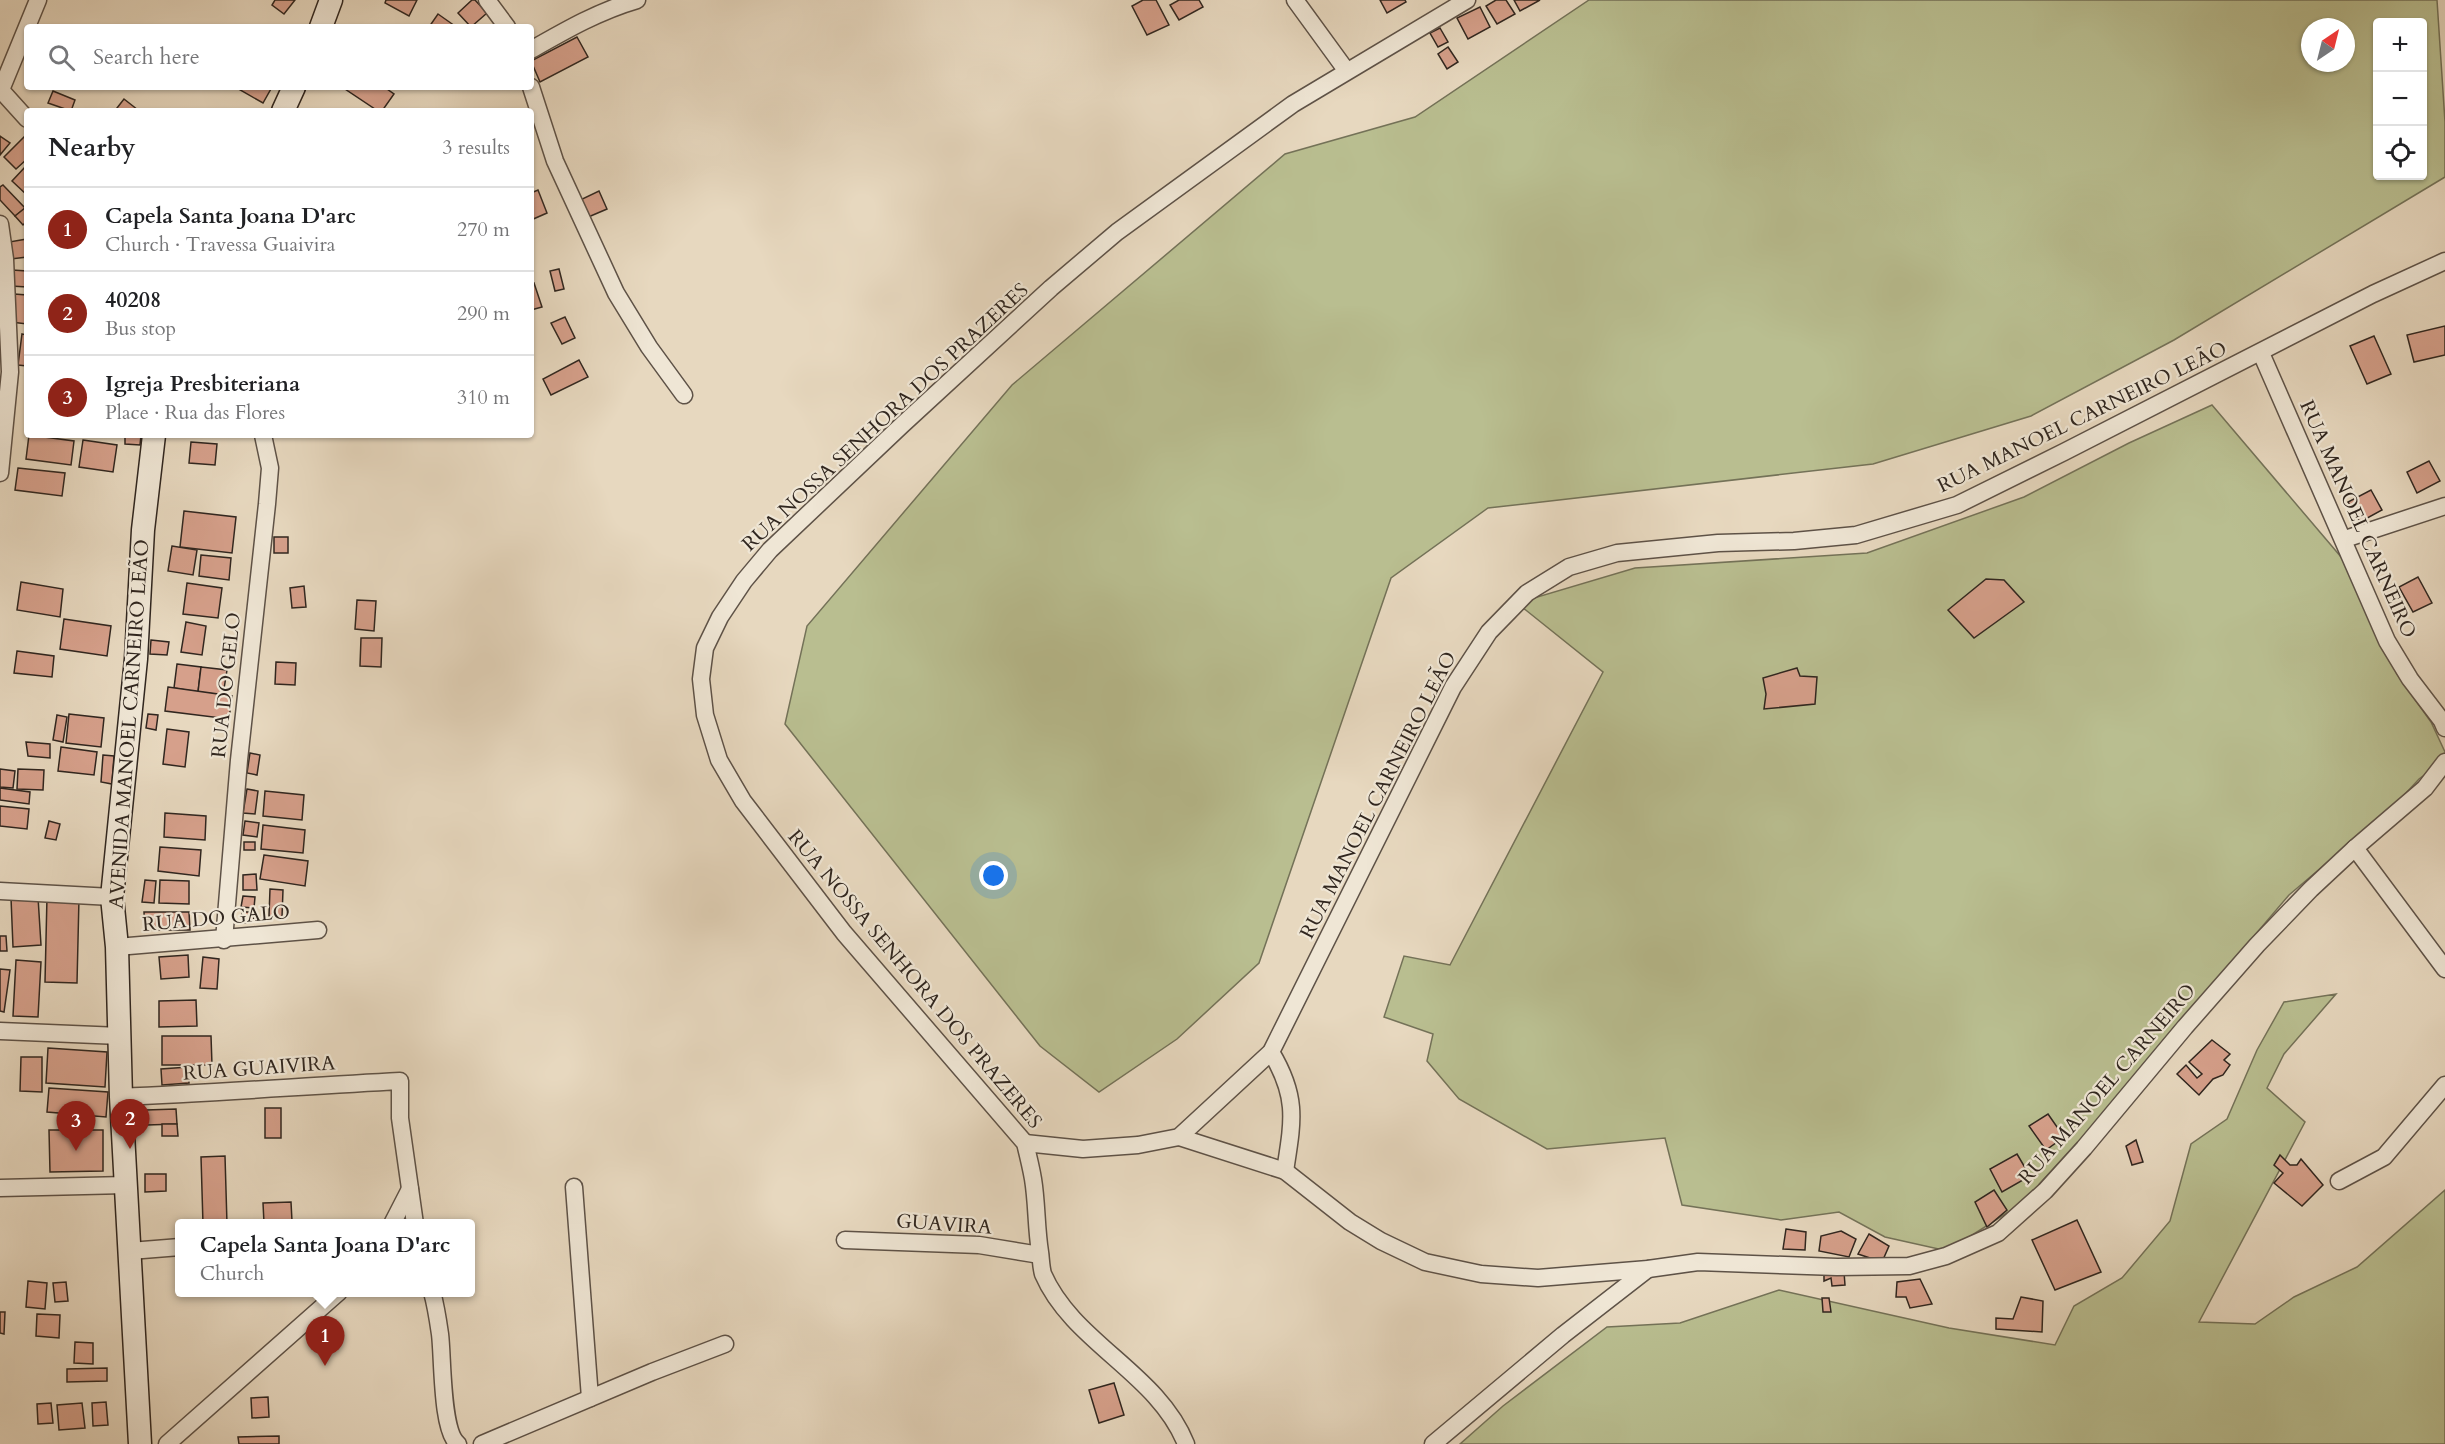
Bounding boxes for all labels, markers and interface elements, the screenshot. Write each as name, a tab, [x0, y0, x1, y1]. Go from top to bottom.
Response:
north arrow	[2301, 18, 2355, 72]
map controls	[2373, 18, 2427, 180]
button: +	[2373, 18, 2427, 72]
search box	[24, 24, 534, 90]
icon: search	[45, 41, 78, 74]
text: Search here	[93, 42, 200, 72]
button: −	[2373, 72, 2427, 126]
button: locate	[2373, 126, 2427, 180]
text: Nearby	[48, 130, 136, 165]
text: 3 results	[442, 134, 510, 161]
text: Capela Santa Joana D'arc	[105, 201, 356, 231]
text: 1	[62, 216, 73, 243]
text: 270 m	[457, 216, 510, 243]
text: Church · Travessa Guaivira	[105, 231, 335, 258]
street label: RUA NOSSA SENHORA DOS PRAZERES	[736, 277, 1034, 557]
text: 40208	[105, 285, 161, 315]
text: 2	[62, 300, 73, 327]
text: 290 m	[457, 300, 510, 327]
text: Bus stop	[105, 315, 176, 342]
street label: RUA MANOEL CARNEIRO LEÃO	[1933, 335, 2231, 499]
text: Igreja Presbiteriana	[105, 369, 300, 399]
text: 3	[62, 384, 73, 411]
text: 310 m	[457, 384, 510, 411]
street label: RUA MANOEL CARNEIRO	[2293, 396, 2423, 642]
text: Place · Rua das Flores	[105, 399, 285, 426]
street label: AVENIDA MANOEL CARNEIRO LEÃO	[103, 538, 155, 910]
street label: RUA DO GELO	[205, 611, 247, 759]
street label: RUA MANOEL CARNEIRO LEÃO	[1294, 647, 1462, 943]
street label: RUA NOSSA SENHORA DOS PRAZERES	[782, 824, 1048, 1134]
your location	[979, 861, 1008, 890]
street label: RUA DO GALO	[141, 898, 291, 938]
street label: RUA MANOEL CARNEIRO	[2012, 978, 2202, 1190]
street label: RUA GUAIVIRA	[182, 1049, 337, 1087]
pin: 2	[110, 1100, 150, 1149]
pin: 3	[56, 1102, 96, 1151]
street label: GUAVIRA	[895, 1207, 994, 1241]
popup	[175, 1219, 475, 1297]
text: Capela Santa Joana D'arc	[200, 1230, 450, 1260]
text: Church	[200, 1260, 264, 1287]
pin: 1	[306, 1316, 344, 1366]

